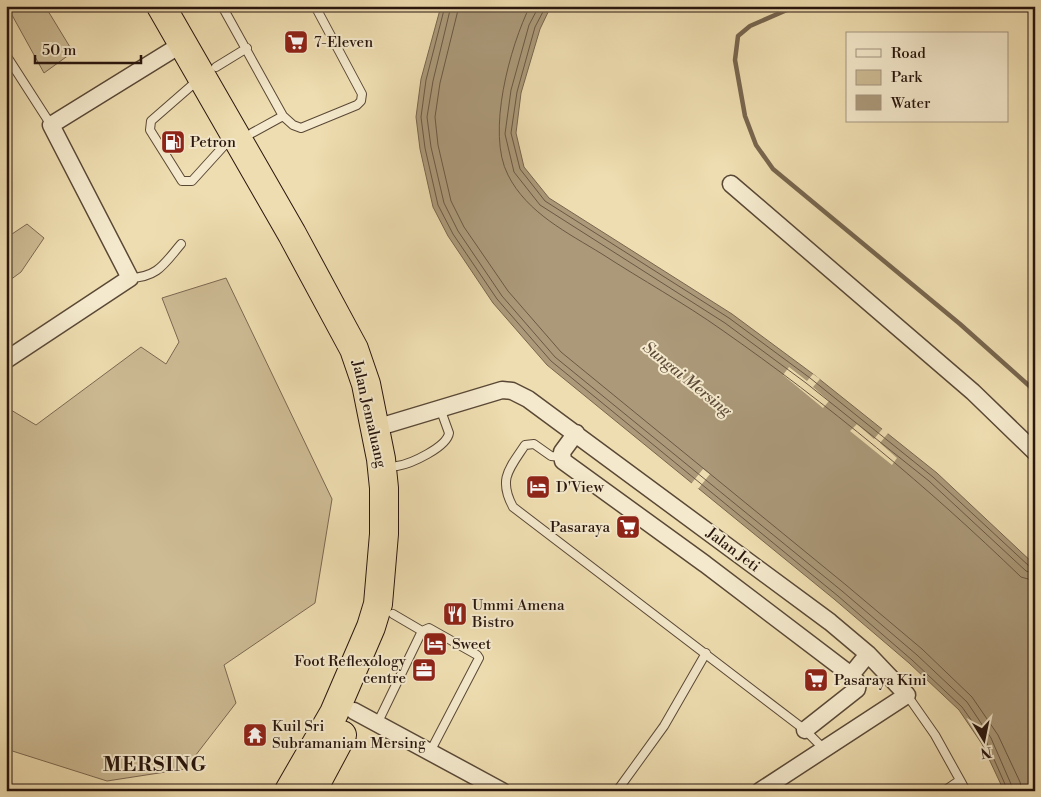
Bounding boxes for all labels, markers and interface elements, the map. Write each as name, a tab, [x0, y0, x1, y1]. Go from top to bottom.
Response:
supermarket icon: 7-Eleven	[283, 29, 309, 55]
scale bar	[35, 32, 141, 64]
legend	[846, 32, 1008, 122]
place label: 7-Eleven	[314, 33, 373, 52]
text: 50 m	[42, 41, 76, 60]
text: Road	[891, 44, 926, 63]
text: Park	[891, 68, 923, 87]
text: Water	[890, 94, 931, 113]
fuel station icon: Petron	[160, 129, 186, 155]
place label: Petron	[190, 133, 236, 152]
water label: Sungai Mersing	[638, 337, 736, 421]
street label: Jalan Jemaluang	[347, 357, 391, 470]
hotel icon: D'View	[525, 474, 551, 500]
place label: D'View	[556, 478, 604, 497]
supermarket icon: Pasaraya	[615, 514, 641, 540]
place label: Pasaraya	[550, 518, 610, 537]
street label: Jalan Jeti	[702, 523, 764, 576]
place label: Ummi Amena Bistro	[471, 596, 565, 632]
restaurant icon: Ummi Amena Bistro	[442, 601, 468, 627]
hotel icon: Sweet	[422, 631, 448, 657]
place label: Sweet	[452, 635, 492, 654]
place label: Foot Reflexology centre	[294, 652, 407, 688]
office icon: Foot Reflexology centre	[411, 657, 437, 683]
supermarket icon: Pasaraya Kini	[803, 667, 829, 693]
place label: Pasaraya Kini	[834, 671, 927, 690]
north arrow	[958, 714, 1008, 764]
place label: Kuil Sri Subramaniam Mersing	[272, 717, 426, 753]
temple icon: Kuil Sri Subramaniam Mersing	[242, 722, 268, 748]
text: N	[979, 742, 993, 762]
district label: MERSING	[103, 753, 207, 778]

